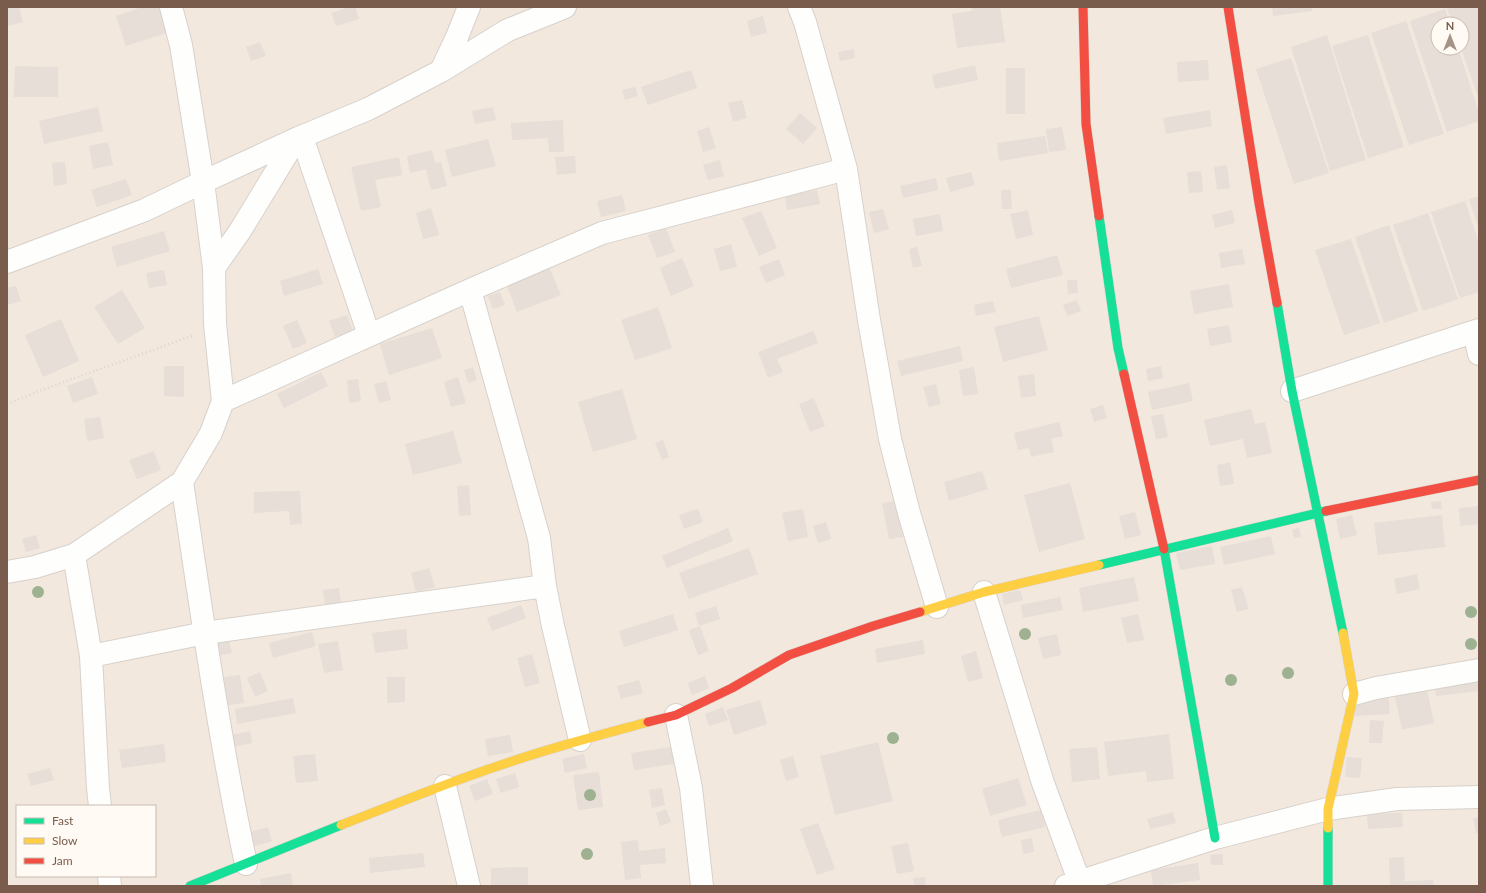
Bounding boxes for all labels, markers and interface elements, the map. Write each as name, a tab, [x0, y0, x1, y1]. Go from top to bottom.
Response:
north arrow	[1430, 16, 1470, 56]
text: N	[1446, 19, 1454, 32]
legend	[16, 805, 156, 877]
text: Fast	[52, 813, 74, 828]
text: Slow	[52, 833, 78, 848]
text: Jam	[52, 853, 73, 868]

